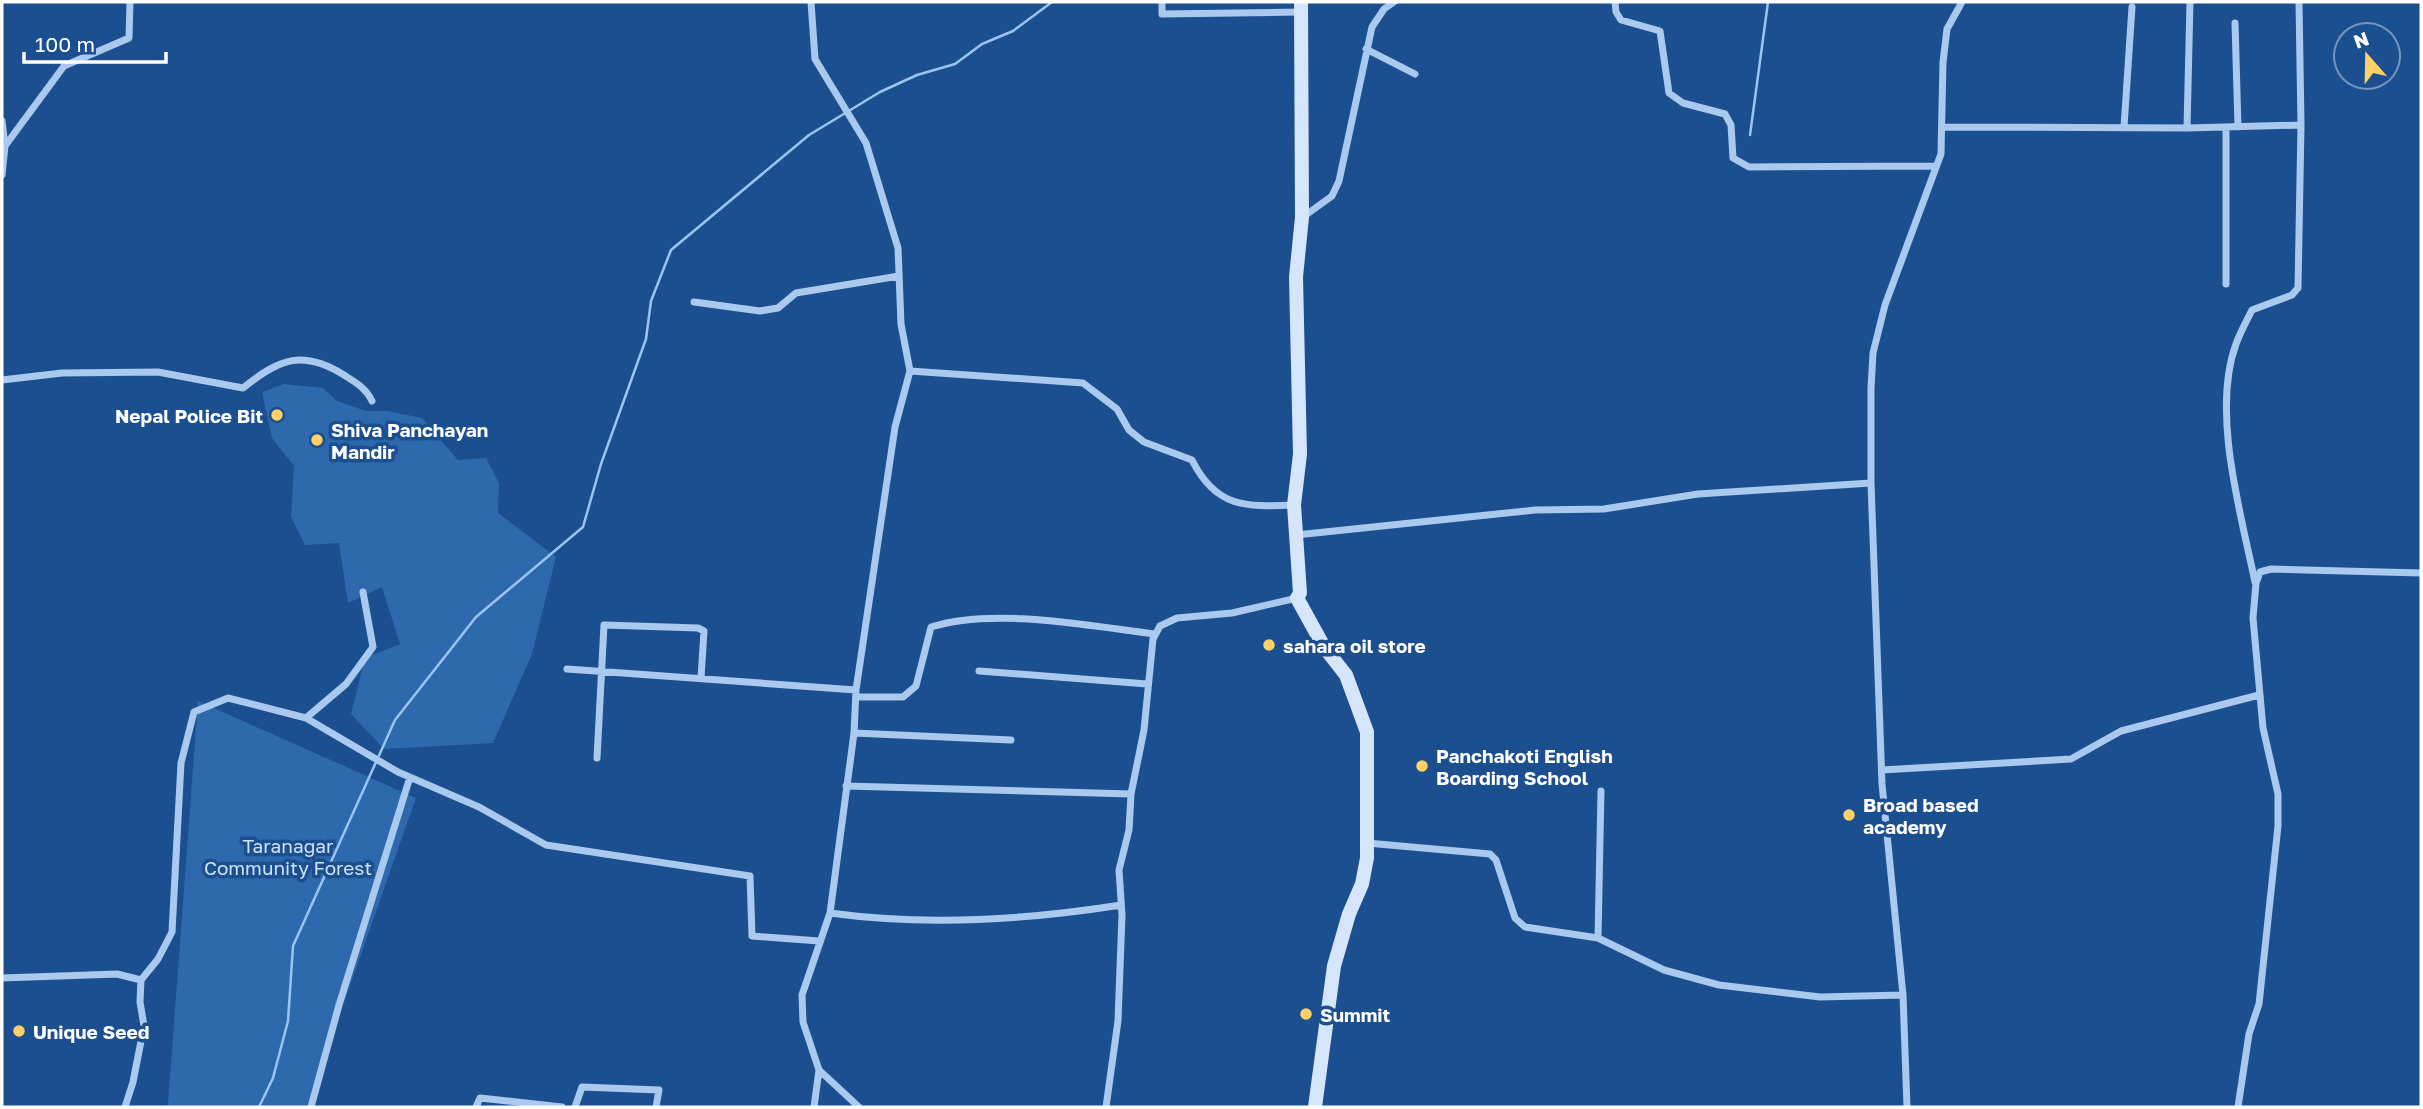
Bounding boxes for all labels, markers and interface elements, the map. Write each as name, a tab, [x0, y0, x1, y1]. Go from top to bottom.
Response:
scale bar	[24, 21, 166, 65]
north arrow	[2332, 21, 2402, 91]
text: N	[2350, 26, 2372, 53]
text: 100 m	[35, 31, 95, 57]
place label: Nepal Police Bit	[115, 404, 263, 427]
marker: Nepal Police Bit	[269, 407, 285, 423]
place label: Shiva Panchayan Mandir	[331, 418, 488, 463]
marker: Shiva Panchayan Mandir	[309, 432, 325, 448]
place label: sahara oil store	[1283, 634, 1426, 657]
marker: sahara oil store	[1261, 637, 1277, 653]
place label: Panchakoti English Boarding School	[1436, 744, 1613, 789]
marker: Panchakoti English Boarding School	[1414, 758, 1430, 774]
place label: Broad based academy	[1863, 793, 1979, 838]
marker: Broad based academy	[1841, 807, 1857, 823]
park label: Taranagar Community Forest	[204, 834, 372, 879]
place label: Summit	[1320, 1003, 1390, 1026]
marker: Summit	[1298, 1006, 1314, 1022]
place label: Unique Seed	[33, 1020, 149, 1043]
marker: Unique Seed	[11, 1023, 27, 1039]

